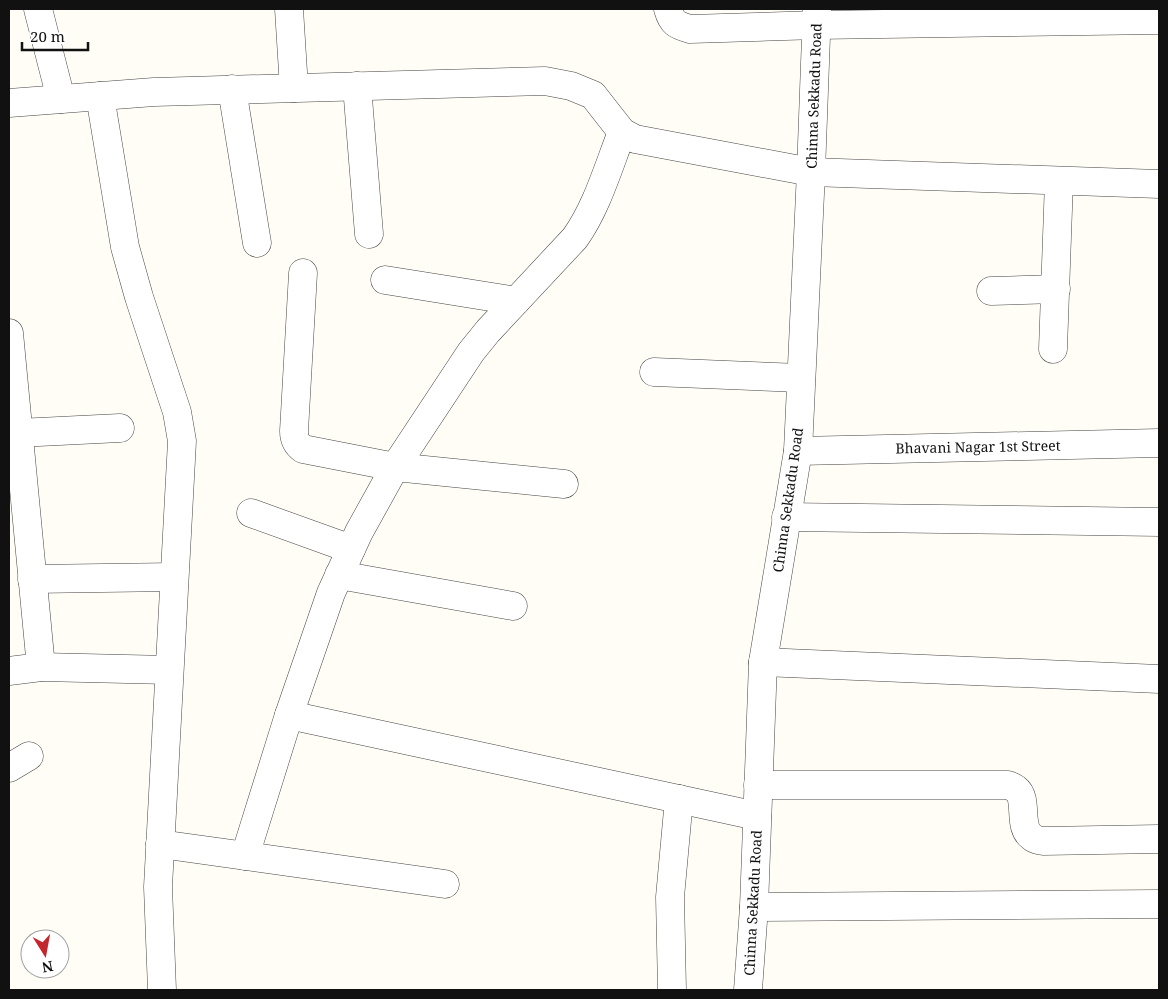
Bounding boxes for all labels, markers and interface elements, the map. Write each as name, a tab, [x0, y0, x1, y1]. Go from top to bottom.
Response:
scale bar	[22, 20, 89, 52]
street label: Chinna Sekkadu Road	[801, 22, 826, 169]
text: 20 m	[30, 26, 65, 46]
street label: Chinna Sekkadu Road	[768, 426, 807, 573]
street label: Bhavani Nagar 1st Street	[895, 436, 1061, 457]
street label: Chinna Sekkadu Road	[739, 829, 766, 976]
north arrow	[20, 929, 70, 979]
text: N	[40, 957, 55, 978]

